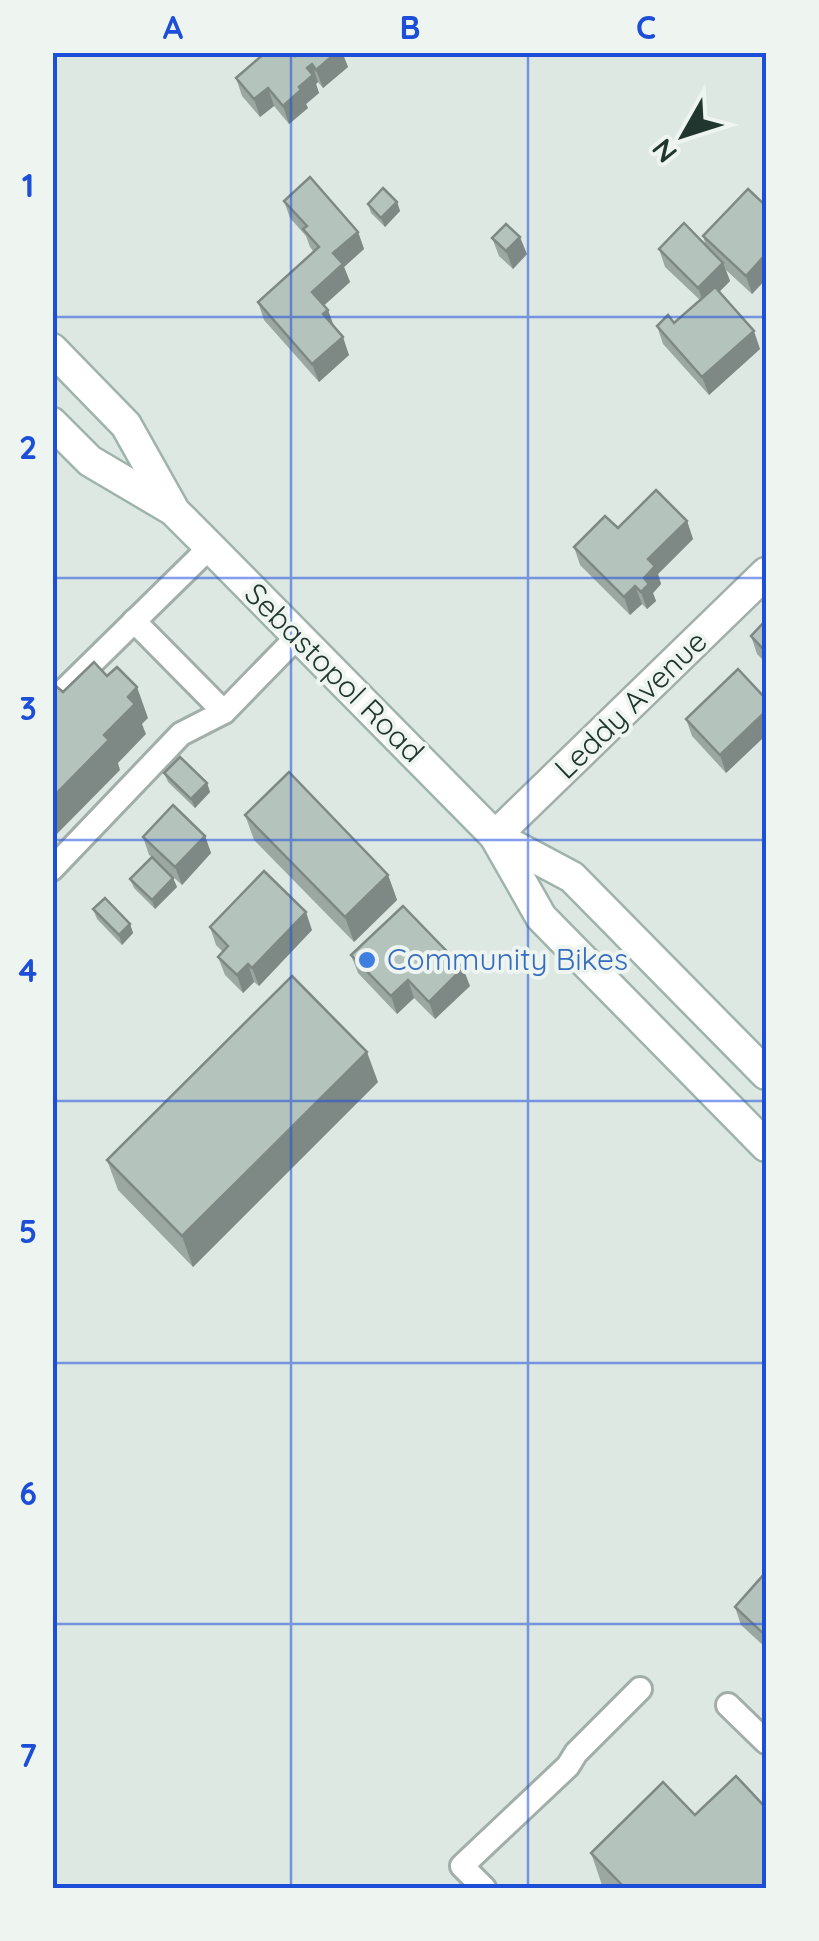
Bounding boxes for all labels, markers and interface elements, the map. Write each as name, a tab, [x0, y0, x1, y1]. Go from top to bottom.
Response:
text: A	[163, 7, 184, 47]
text: B	[400, 7, 420, 47]
text: C	[636, 7, 656, 47]
north arrow	[634, 85, 734, 185]
text: N	[644, 132, 684, 170]
text: 1	[22, 165, 34, 205]
text: 2	[19, 427, 37, 467]
street label: Sebastopol Road	[237, 575, 432, 770]
street label: Leddy Avenue	[546, 622, 714, 786]
text: 3	[19, 688, 37, 728]
place label: Community Bikes	[387, 940, 628, 978]
marker: Community Bikes	[356, 949, 378, 971]
text: 4	[19, 950, 38, 990]
text: 5	[19, 1211, 37, 1251]
text: 6	[19, 1473, 37, 1513]
text: 7	[19, 1735, 37, 1775]

